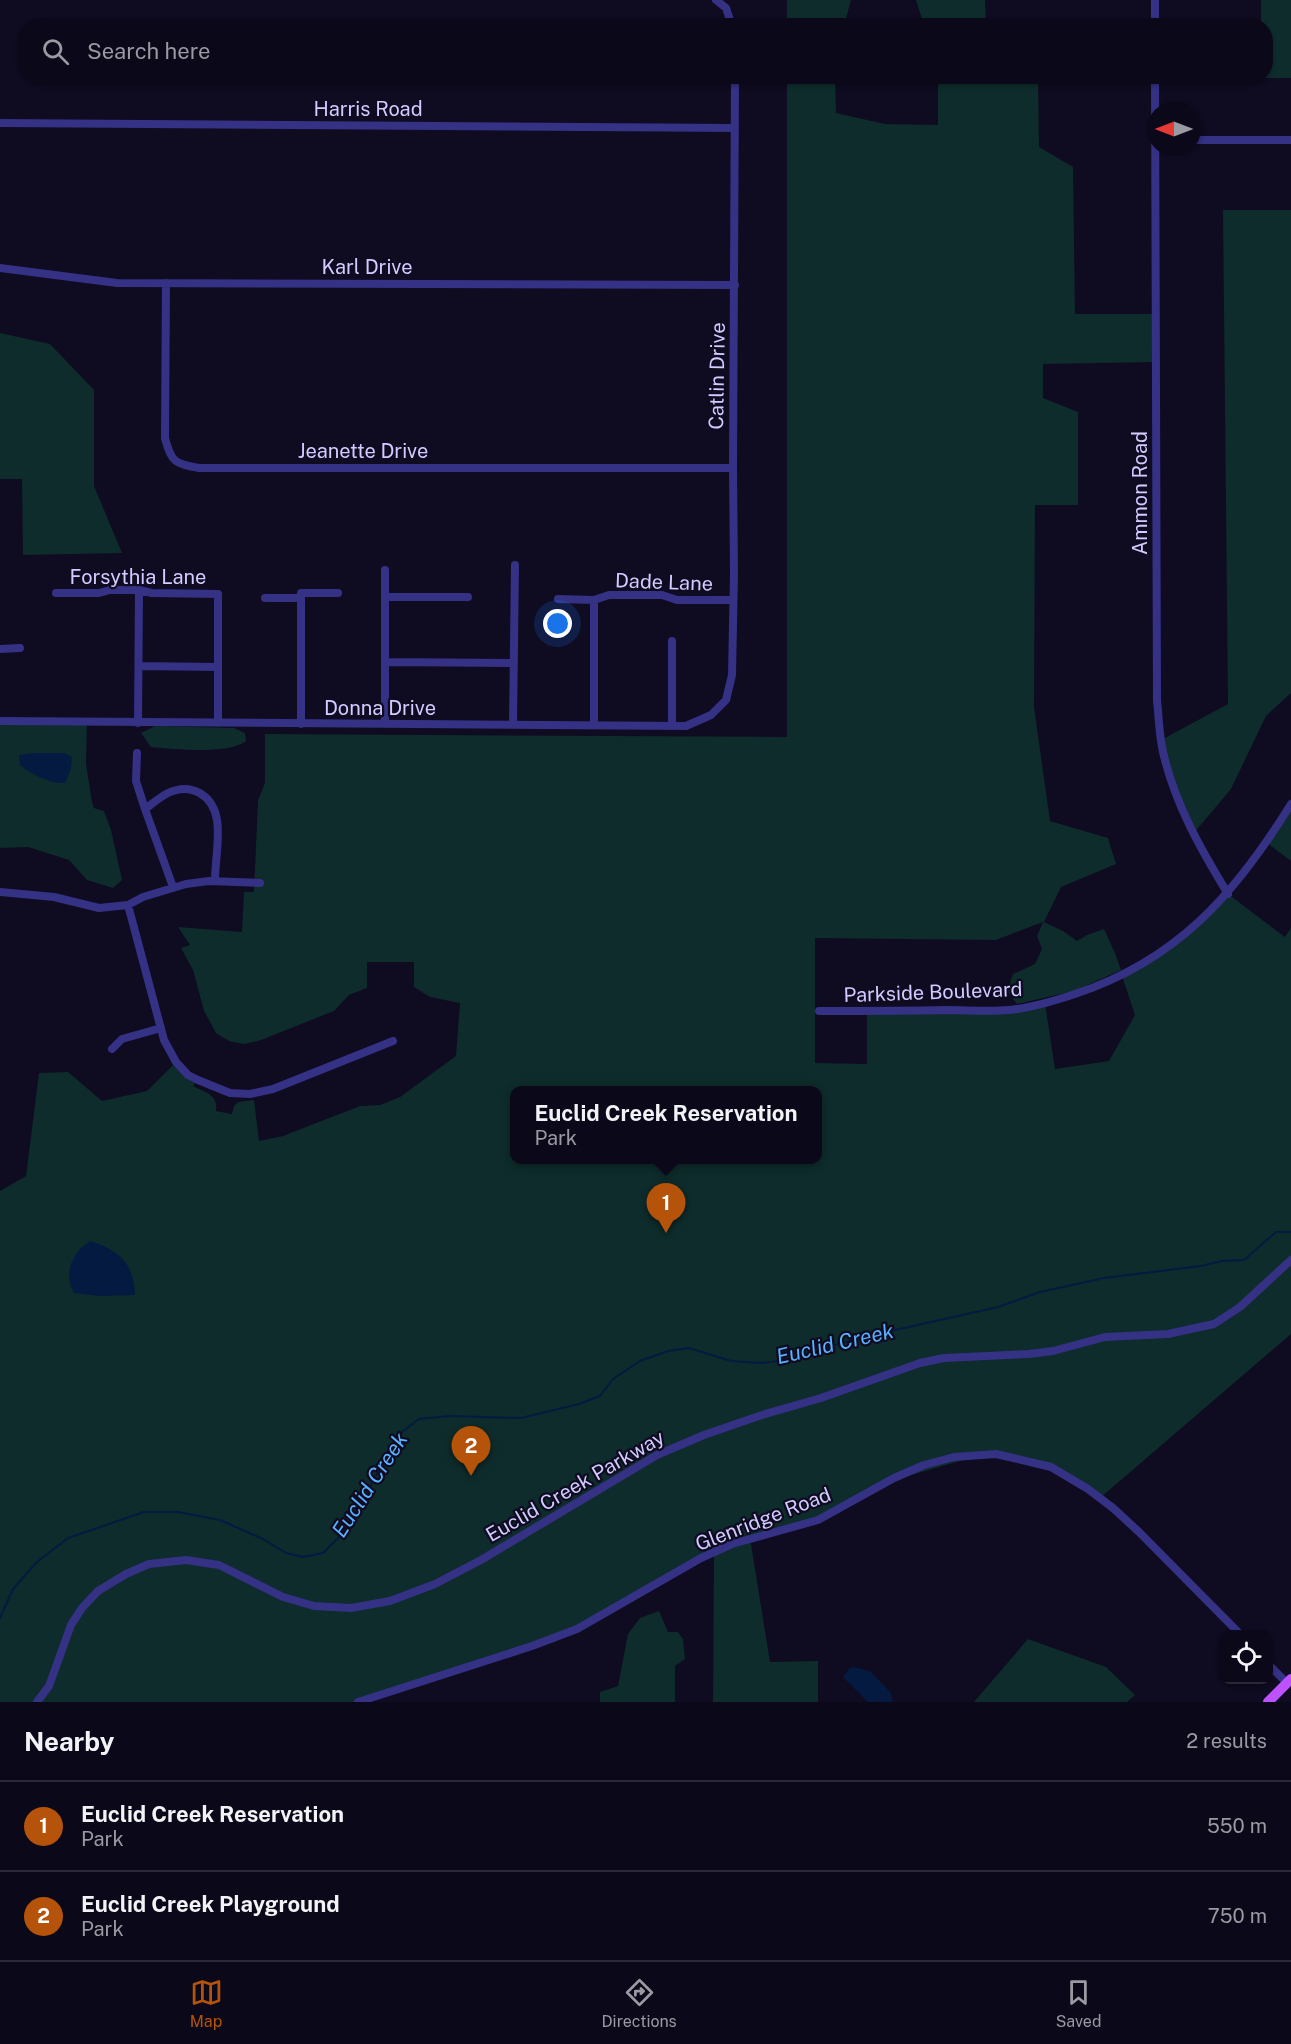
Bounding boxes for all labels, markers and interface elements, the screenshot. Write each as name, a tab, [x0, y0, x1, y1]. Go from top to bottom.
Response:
search box	[18, 18, 1273, 84]
icon: search	[39, 35, 72, 68]
text: Search here	[87, 38, 211, 64]
street label: Harris Road	[313, 97, 423, 121]
north arrow	[1147, 102, 1201, 156]
street label: Karl Drive	[321, 255, 413, 279]
street label: Catlin Drive	[704, 322, 730, 430]
street label: Ammon Road	[1128, 431, 1152, 555]
street label: Jeanette Drive	[298, 439, 428, 463]
street label: Forsythia Lane	[70, 565, 206, 589]
street label: Dade Lane	[615, 568, 713, 596]
your location	[543, 609, 572, 638]
street label: Donna Drive	[324, 696, 436, 720]
street label: Parkside Boulevard	[843, 977, 1023, 1007]
popup	[510, 1086, 822, 1164]
text: Euclid Creek Reservation	[534, 1100, 798, 1126]
text: Park	[534, 1126, 577, 1150]
pin: 1	[646, 1184, 686, 1233]
water label: Euclid Creek	[774, 1318, 897, 1369]
street label: Euclid Creek Parkway	[481, 1425, 669, 1547]
pin: 2	[452, 1426, 490, 1476]
water label: Euclid Creek	[327, 1427, 413, 1542]
street label: Glenridge Road	[692, 1482, 834, 1556]
map controls	[1219, 1630, 1273, 1684]
button: locate	[1219, 1630, 1273, 1684]
text: Nearby	[24, 1726, 114, 1757]
text: 2 results	[1186, 1729, 1267, 1753]
text: Euclid Creek Reservation	[81, 1801, 344, 1827]
text: 1	[39, 1814, 48, 1838]
text: 550 m	[1207, 1814, 1267, 1838]
text: Park	[81, 1827, 124, 1851]
text: Euclid Creek Playground	[81, 1891, 340, 1917]
text: 2	[37, 1904, 50, 1928]
text: 750 m	[1208, 1904, 1267, 1928]
text: Park	[81, 1917, 124, 1941]
tab: Map	[190, 1976, 223, 2031]
tab: Directions	[602, 1976, 677, 2031]
tab: Saved	[1056, 1976, 1101, 2031]

